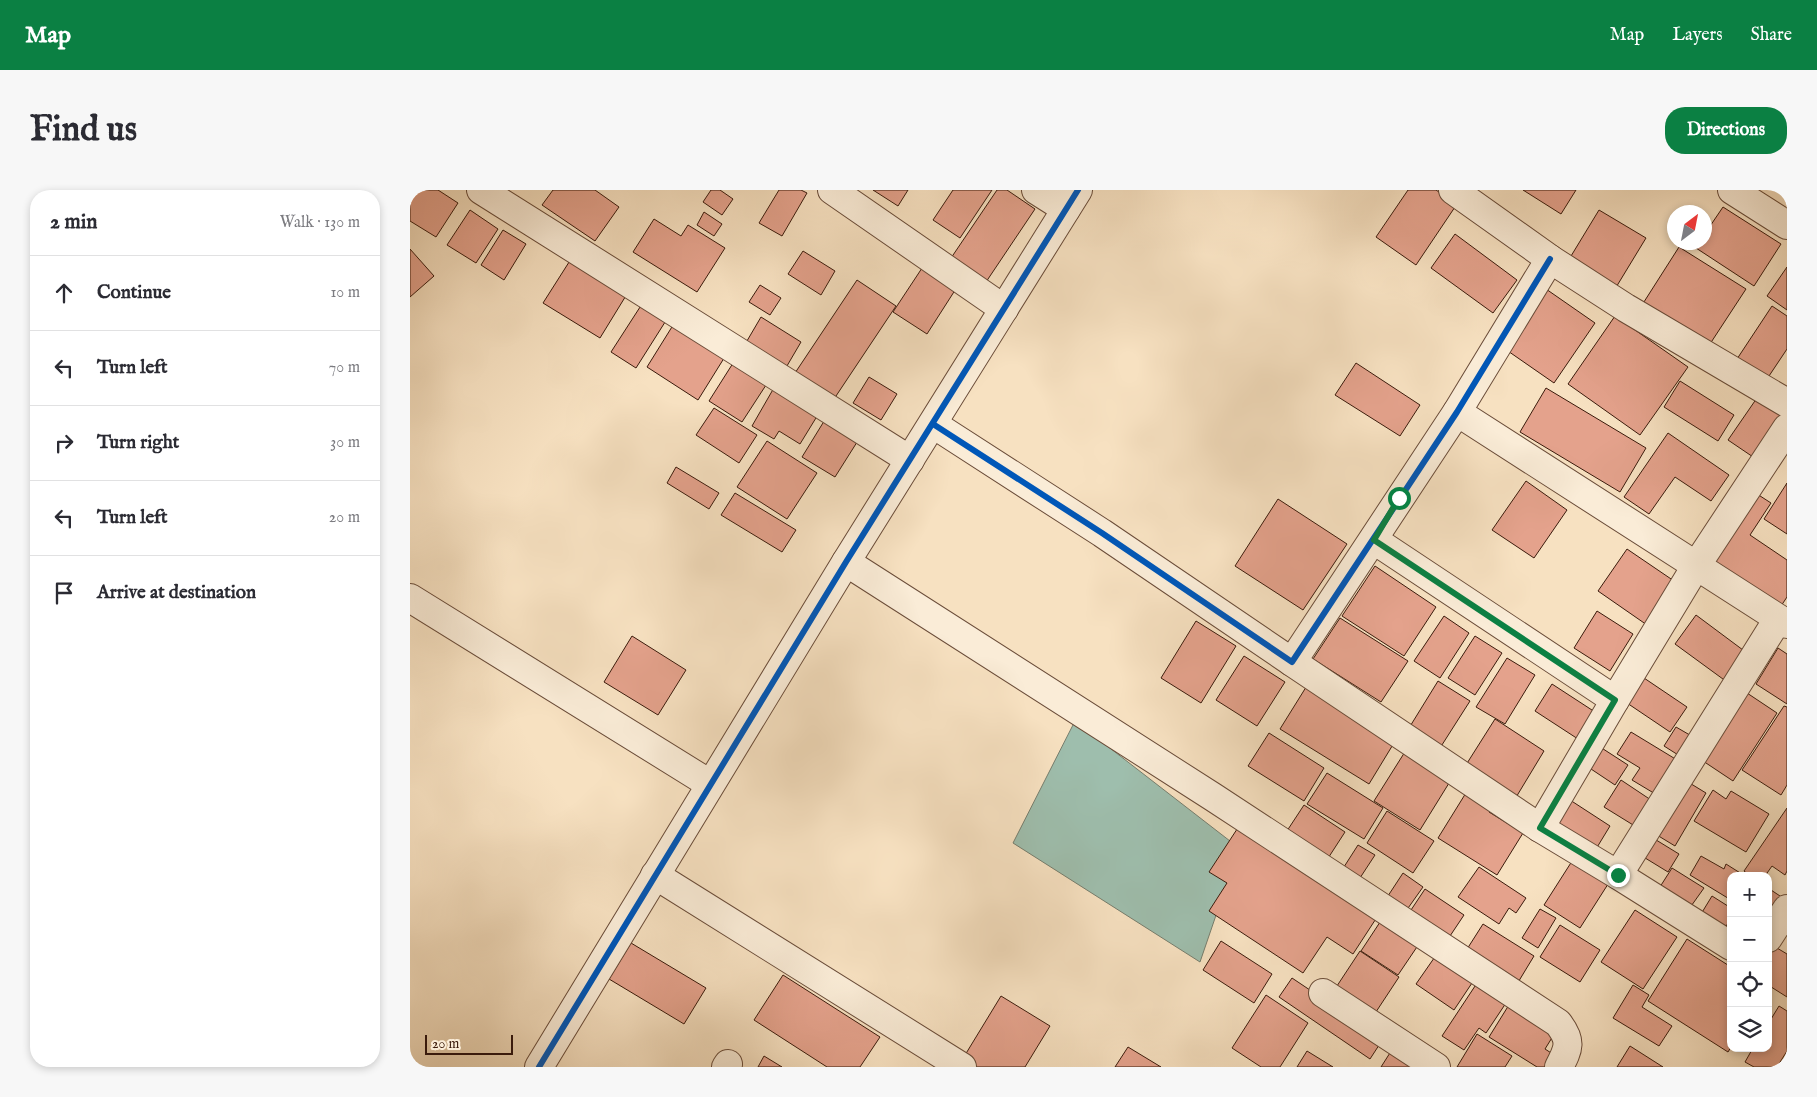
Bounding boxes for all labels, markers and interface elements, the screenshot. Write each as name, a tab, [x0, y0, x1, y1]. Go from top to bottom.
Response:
text: Map	[25, 20, 71, 51]
text: Map	[1610, 24, 1644, 47]
text: Layers	[1672, 24, 1723, 47]
text: Share	[1751, 24, 1792, 47]
button: Directions	[1665, 107, 1787, 154]
text: Find us	[30, 108, 137, 153]
north arrow	[1667, 205, 1712, 250]
text: 2 min	[50, 209, 97, 236]
text: Walk · 130 m	[280, 213, 360, 233]
icon: ahead	[50, 279, 78, 307]
text: Continue	[97, 281, 171, 305]
text: 10 m	[330, 283, 360, 303]
icon: left	[50, 354, 78, 382]
text: Turn left	[97, 356, 168, 380]
text: 70 m	[329, 358, 360, 378]
icon: right	[50, 429, 78, 457]
text: Turn right	[97, 431, 179, 455]
text: 30 m	[330, 433, 360, 453]
route start	[1388, 487, 1411, 510]
icon: left	[50, 504, 78, 532]
text: Turn left	[97, 506, 168, 530]
text: 20 m	[329, 508, 360, 528]
icon: arrive	[50, 579, 78, 607]
text: Arrive at destination	[97, 581, 256, 605]
route end	[1607, 864, 1630, 887]
map controls	[1727, 872, 1772, 1052]
button: +	[1727, 872, 1772, 917]
button: −	[1727, 917, 1772, 962]
button: locate	[1727, 962, 1772, 1007]
button: layers	[1727, 1007, 1772, 1052]
scale bar	[425, 1032, 512, 1055]
text: 20 m	[432, 1035, 459, 1053]

